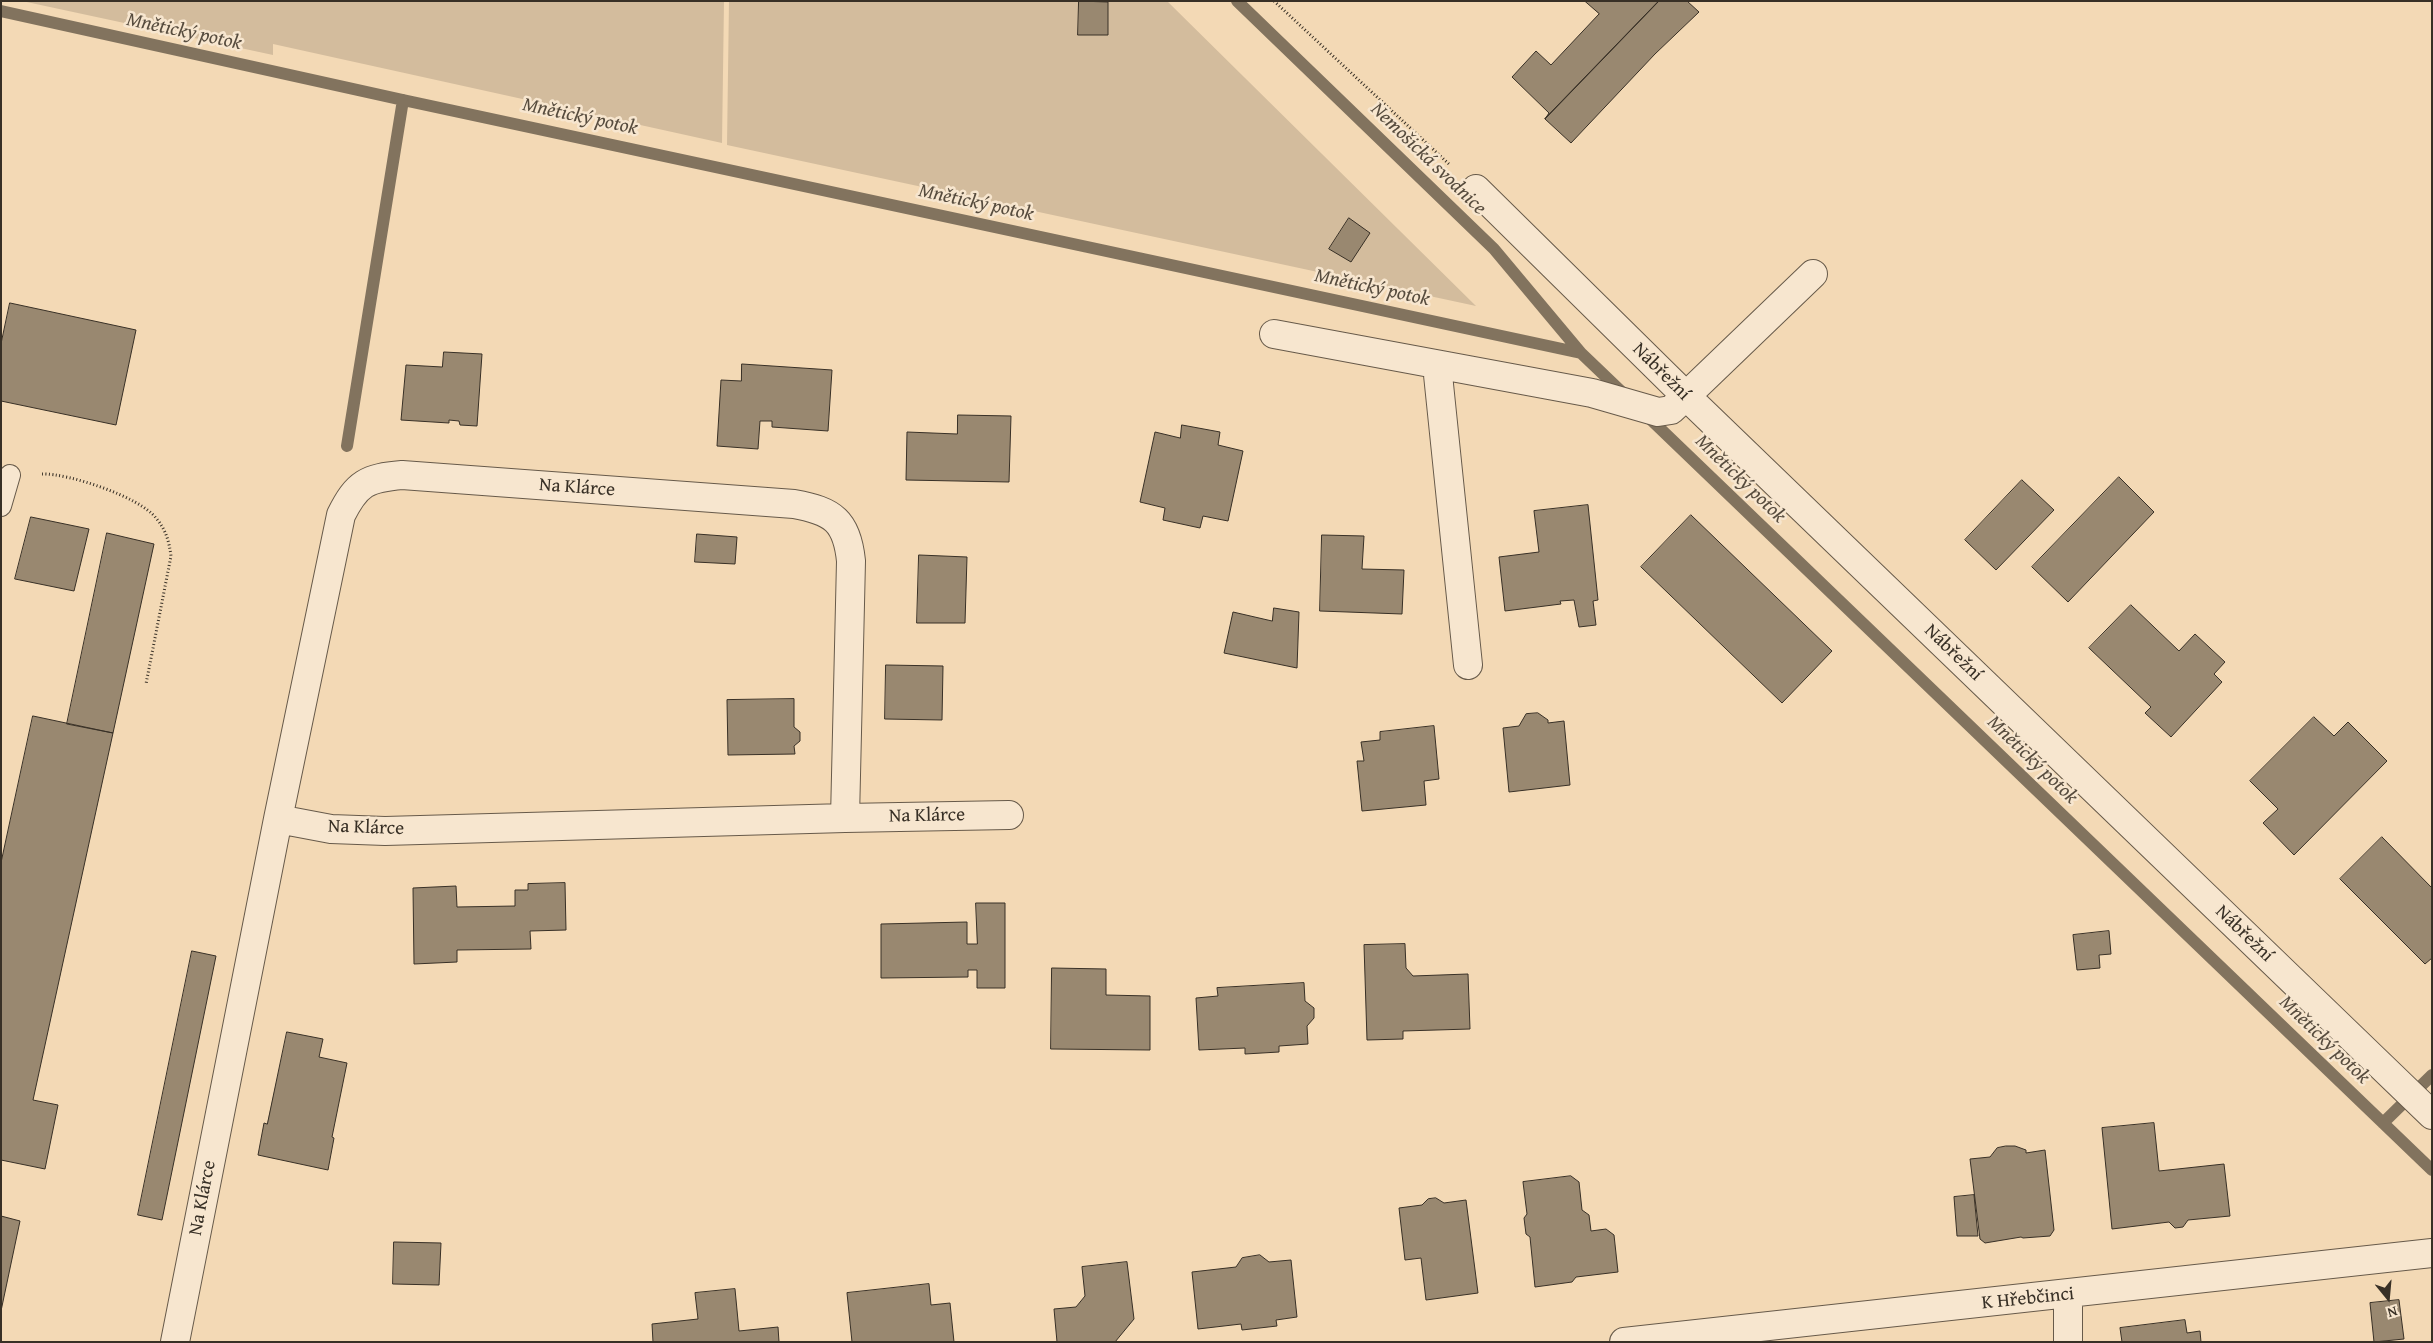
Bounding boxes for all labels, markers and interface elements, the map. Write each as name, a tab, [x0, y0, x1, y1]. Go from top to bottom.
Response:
water label: Mnětický potok	[124, 8, 244, 56]
water label: Mnětický potok	[520, 93, 640, 141]
water label: Nemošická svodnice	[1365, 98, 1491, 220]
water label: Mnětický potok	[916, 179, 1036, 227]
water label: Mnětický potok	[1312, 264, 1432, 312]
street label: Nábřežní	[1627, 338, 1695, 406]
water label: Mnětický potok	[1690, 430, 1790, 528]
street label: Na Klárce	[538, 474, 616, 502]
street label: Nábřežní	[1919, 620, 1987, 686]
water label: Mnětický potok	[1982, 711, 2082, 809]
street label: Na Klárce	[889, 804, 965, 828]
street label: Na Klárce	[328, 815, 404, 841]
street label: Nábřežní	[2210, 901, 2278, 967]
water label: Mnětický potok	[2274, 991, 2374, 1089]
street label: Na Klárce	[185, 1159, 221, 1237]
north arrow	[2363, 1273, 2413, 1323]
street label: K Hřebčinci	[1981, 1283, 2075, 1315]
text: N	[2385, 1301, 2400, 1323]

